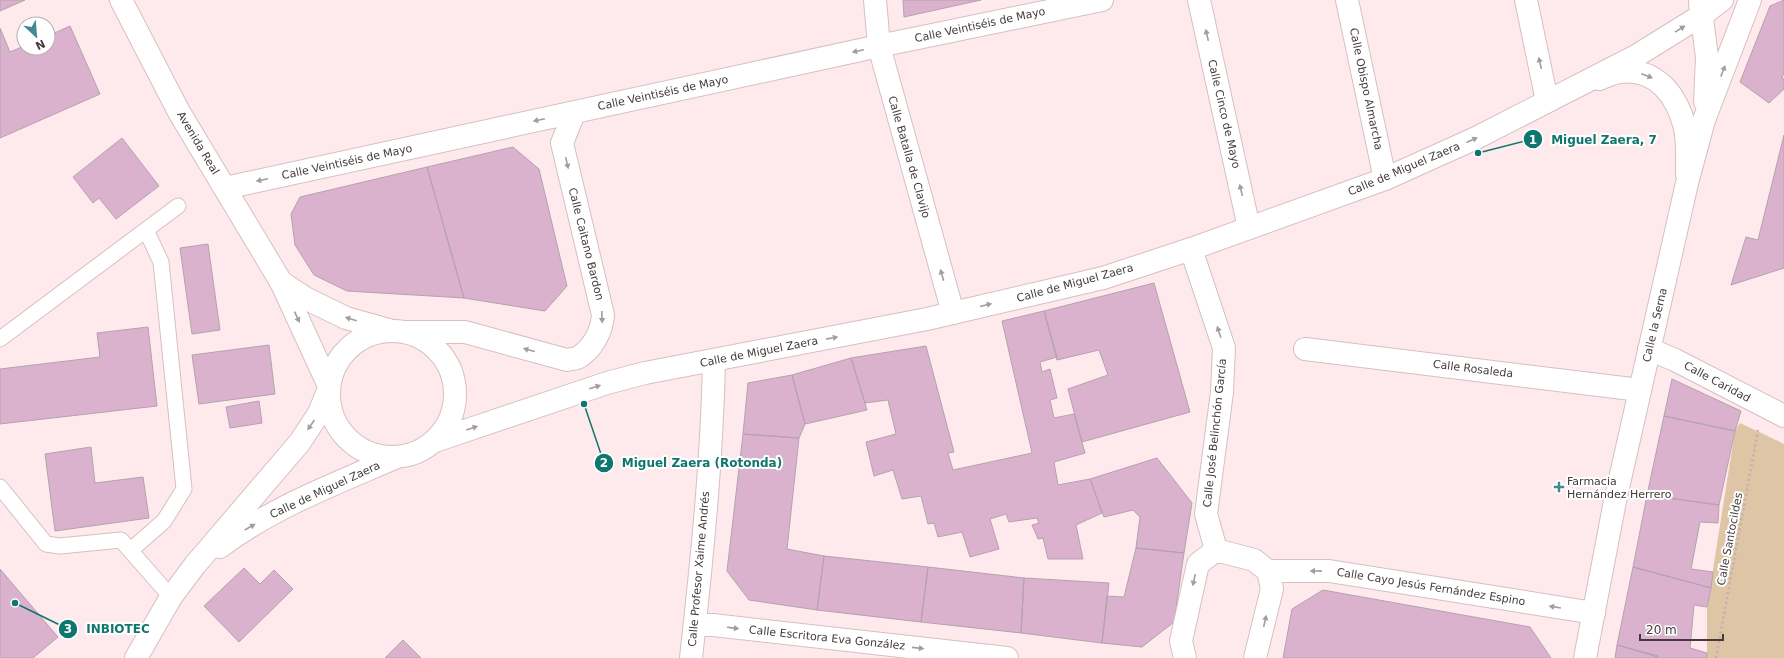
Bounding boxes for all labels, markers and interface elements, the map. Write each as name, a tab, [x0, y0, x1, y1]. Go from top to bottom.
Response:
street label: Calle Veintiséis de Mayo	[914, 5, 1047, 45]
north arrow	[16, 16, 56, 56]
one-way arrow	[1675, 25, 1685, 33]
street label: Calle Obispo Almarcha	[1347, 27, 1385, 151]
one-way arrow	[1203, 29, 1209, 41]
text: N	[33, 37, 47, 52]
one-way arrow	[852, 48, 864, 54]
one-way arrow	[1536, 56, 1542, 69]
street label: Calle Cinco de Mayo	[1205, 58, 1243, 170]
one-way arrow	[1721, 64, 1727, 76]
street label: Calle Veintiséis de Mayo	[597, 73, 730, 113]
one-way arrow	[1641, 73, 1653, 79]
street label: Calle Batalla de Clavijo	[885, 94, 933, 220]
street label: Avenida Real	[174, 109, 222, 177]
one-way arrow	[533, 117, 545, 123]
callout: Miguel Zaera, 7	[1523, 127, 1665, 151]
text: 1	[1529, 133, 1537, 147]
text: Miguel Zaera, 7	[1551, 133, 1657, 147]
one-way arrow	[1466, 137, 1477, 143]
street label: Calle de Miguel Zaera	[1346, 140, 1462, 198]
street label: Calle Veintiséis de Mayo	[281, 142, 414, 182]
one-way arrow	[564, 157, 570, 169]
one-way arrow	[256, 177, 268, 183]
one-way arrow	[1237, 183, 1243, 196]
street label: Calle Caitano Bardon	[566, 186, 606, 302]
street label: Calle de Miguel Zaera	[1015, 261, 1135, 305]
one-way arrow	[939, 269, 945, 281]
street label: Calle la Serna	[1640, 287, 1670, 363]
one-way arrow	[980, 302, 993, 308]
one-way arrow	[599, 310, 605, 323]
one-way arrow	[294, 311, 300, 323]
one-way arrow	[345, 316, 357, 322]
one-way arrow	[1216, 326, 1222, 338]
street label: Calle de Miguel Zaera	[699, 334, 819, 370]
one-way arrow	[826, 334, 838, 340]
one-way arrow	[523, 347, 535, 353]
street label: Calle José Belinchón García	[1201, 358, 1229, 508]
street label: Calle Rosaleda	[1432, 358, 1514, 380]
street label: Calle Caridad	[1681, 359, 1753, 405]
one-way arrow	[589, 384, 601, 390]
one-way arrow	[307, 420, 315, 430]
one-way arrow	[466, 425, 478, 431]
callout: Miguel Zaera (Rotonda)	[594, 451, 790, 475]
text: 2	[600, 456, 608, 470]
text: Miguel Zaera (Rotonda)	[622, 456, 782, 470]
street label: Calle de Miguel Zaera	[268, 459, 382, 521]
place label: Farmacia Hernández Herrero	[1567, 475, 1672, 501]
marker: Farmacia Hernández Herrero	[1554, 482, 1564, 492]
street label: Calle Profesor Xaime Andrés	[686, 490, 712, 647]
street label: Calle Santocildes	[1715, 491, 1745, 586]
one-way arrow	[244, 524, 256, 531]
street label: Calle Cayo Jesús Fernández Espino	[1336, 566, 1527, 608]
one-way arrow	[1309, 568, 1322, 574]
one-way arrow	[1191, 574, 1197, 586]
one-way arrow	[1549, 604, 1561, 610]
one-way arrow	[1262, 614, 1268, 626]
scale bar	[1640, 616, 1723, 642]
callout: INBIOTEC	[58, 617, 158, 641]
text: 3	[64, 622, 72, 636]
text: INBIOTEC	[86, 622, 150, 636]
street label: Calle Escritora Eva González	[748, 623, 906, 653]
text: 20 m	[1646, 623, 1677, 637]
one-way arrow	[727, 624, 740, 631]
one-way arrow	[912, 645, 924, 651]

